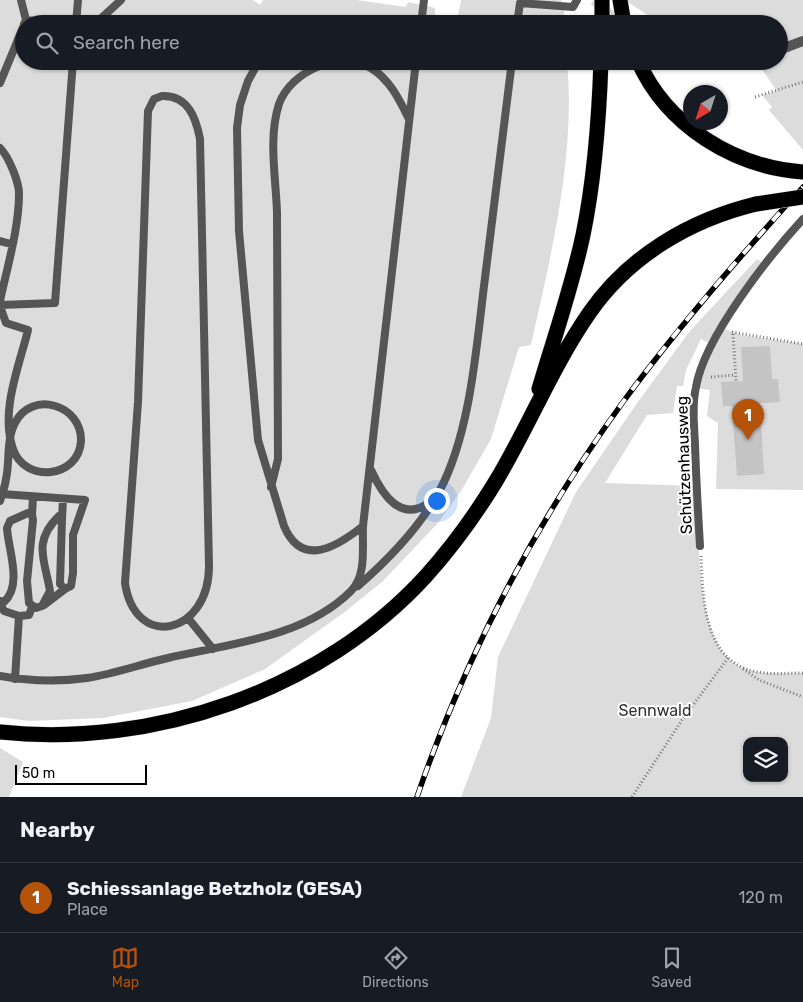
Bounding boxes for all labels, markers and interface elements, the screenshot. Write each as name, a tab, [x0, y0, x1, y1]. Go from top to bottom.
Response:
search box	[15, 15, 788, 70]
icon: search	[33, 29, 61, 57]
text: Search here	[73, 31, 180, 54]
north arrow	[683, 85, 728, 130]
street label: Schützenhausweg	[672, 396, 696, 534]
pin: 1	[732, 399, 764, 440]
your location	[424, 488, 450, 514]
park label: Sennwald	[618, 701, 692, 720]
map controls	[743, 737, 788, 782]
button: layers	[743, 737, 788, 782]
scale bar	[15, 762, 148, 785]
text: 50 m	[22, 765, 55, 782]
text: Nearby	[20, 817, 95, 842]
text: Schiessanlage Betzholz (GESA)	[67, 877, 362, 900]
text: 1	[32, 888, 40, 907]
text: 120 m	[738, 888, 783, 907]
text: Place	[67, 900, 108, 919]
tab: Map	[111, 944, 139, 991]
tab: Directions	[362, 944, 429, 991]
tab: Saved	[652, 944, 692, 991]

